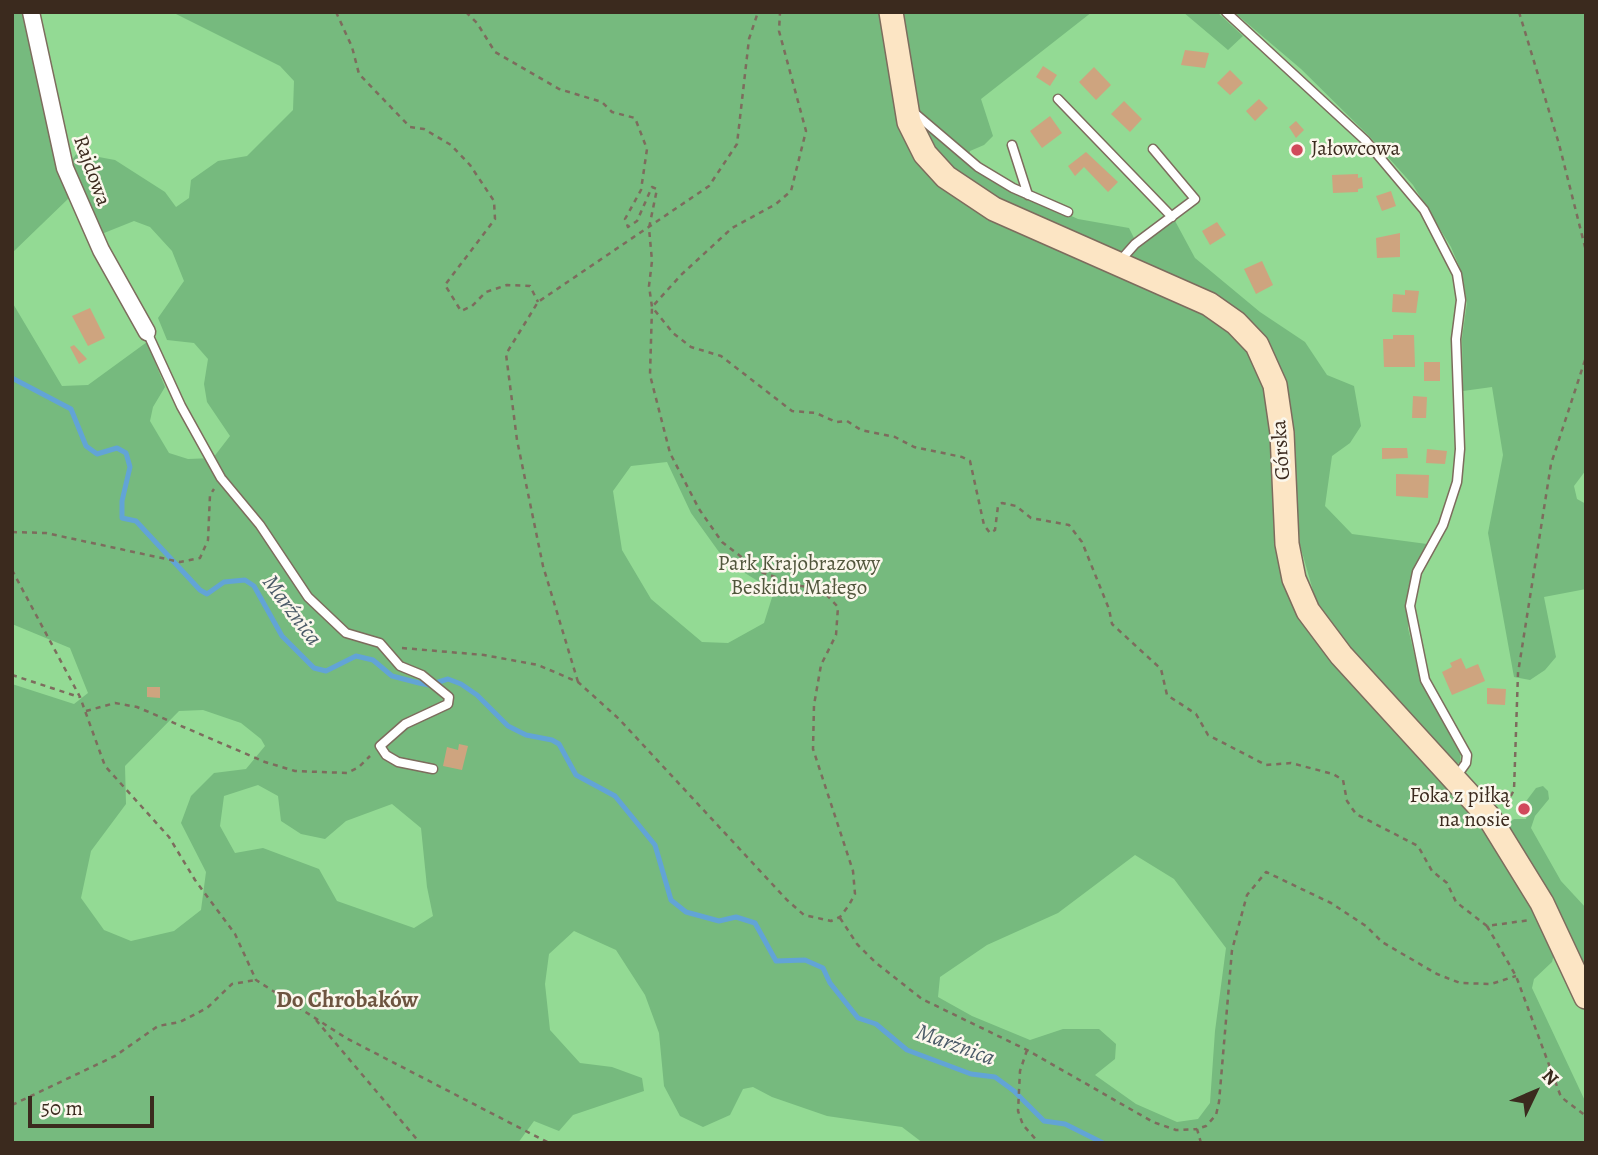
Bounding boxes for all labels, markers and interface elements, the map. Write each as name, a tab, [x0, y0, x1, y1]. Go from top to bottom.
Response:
street label: Rajdowa	[67, 132, 115, 210]
place label: Jałowcowa	[1311, 137, 1400, 163]
marker: Jałowcowa	[1289, 142, 1305, 158]
street label: Górska	[1267, 419, 1297, 481]
park label: Park Krajobrazowy Beskidu Małego	[718, 552, 880, 602]
water label: Marźnica	[255, 570, 327, 652]
place label: Foka z piłką na nosie	[1409, 784, 1510, 834]
marker: Foka z piłką na nosie	[1516, 801, 1532, 817]
district label: Do Chrobaków	[276, 987, 418, 1015]
water label: Marźnica	[912, 1019, 998, 1073]
north arrow	[1500, 1057, 1570, 1127]
text: N	[1536, 1063, 1564, 1091]
scale bar	[32, 1082, 158, 1126]
text: 50 m	[41, 1094, 83, 1122]

